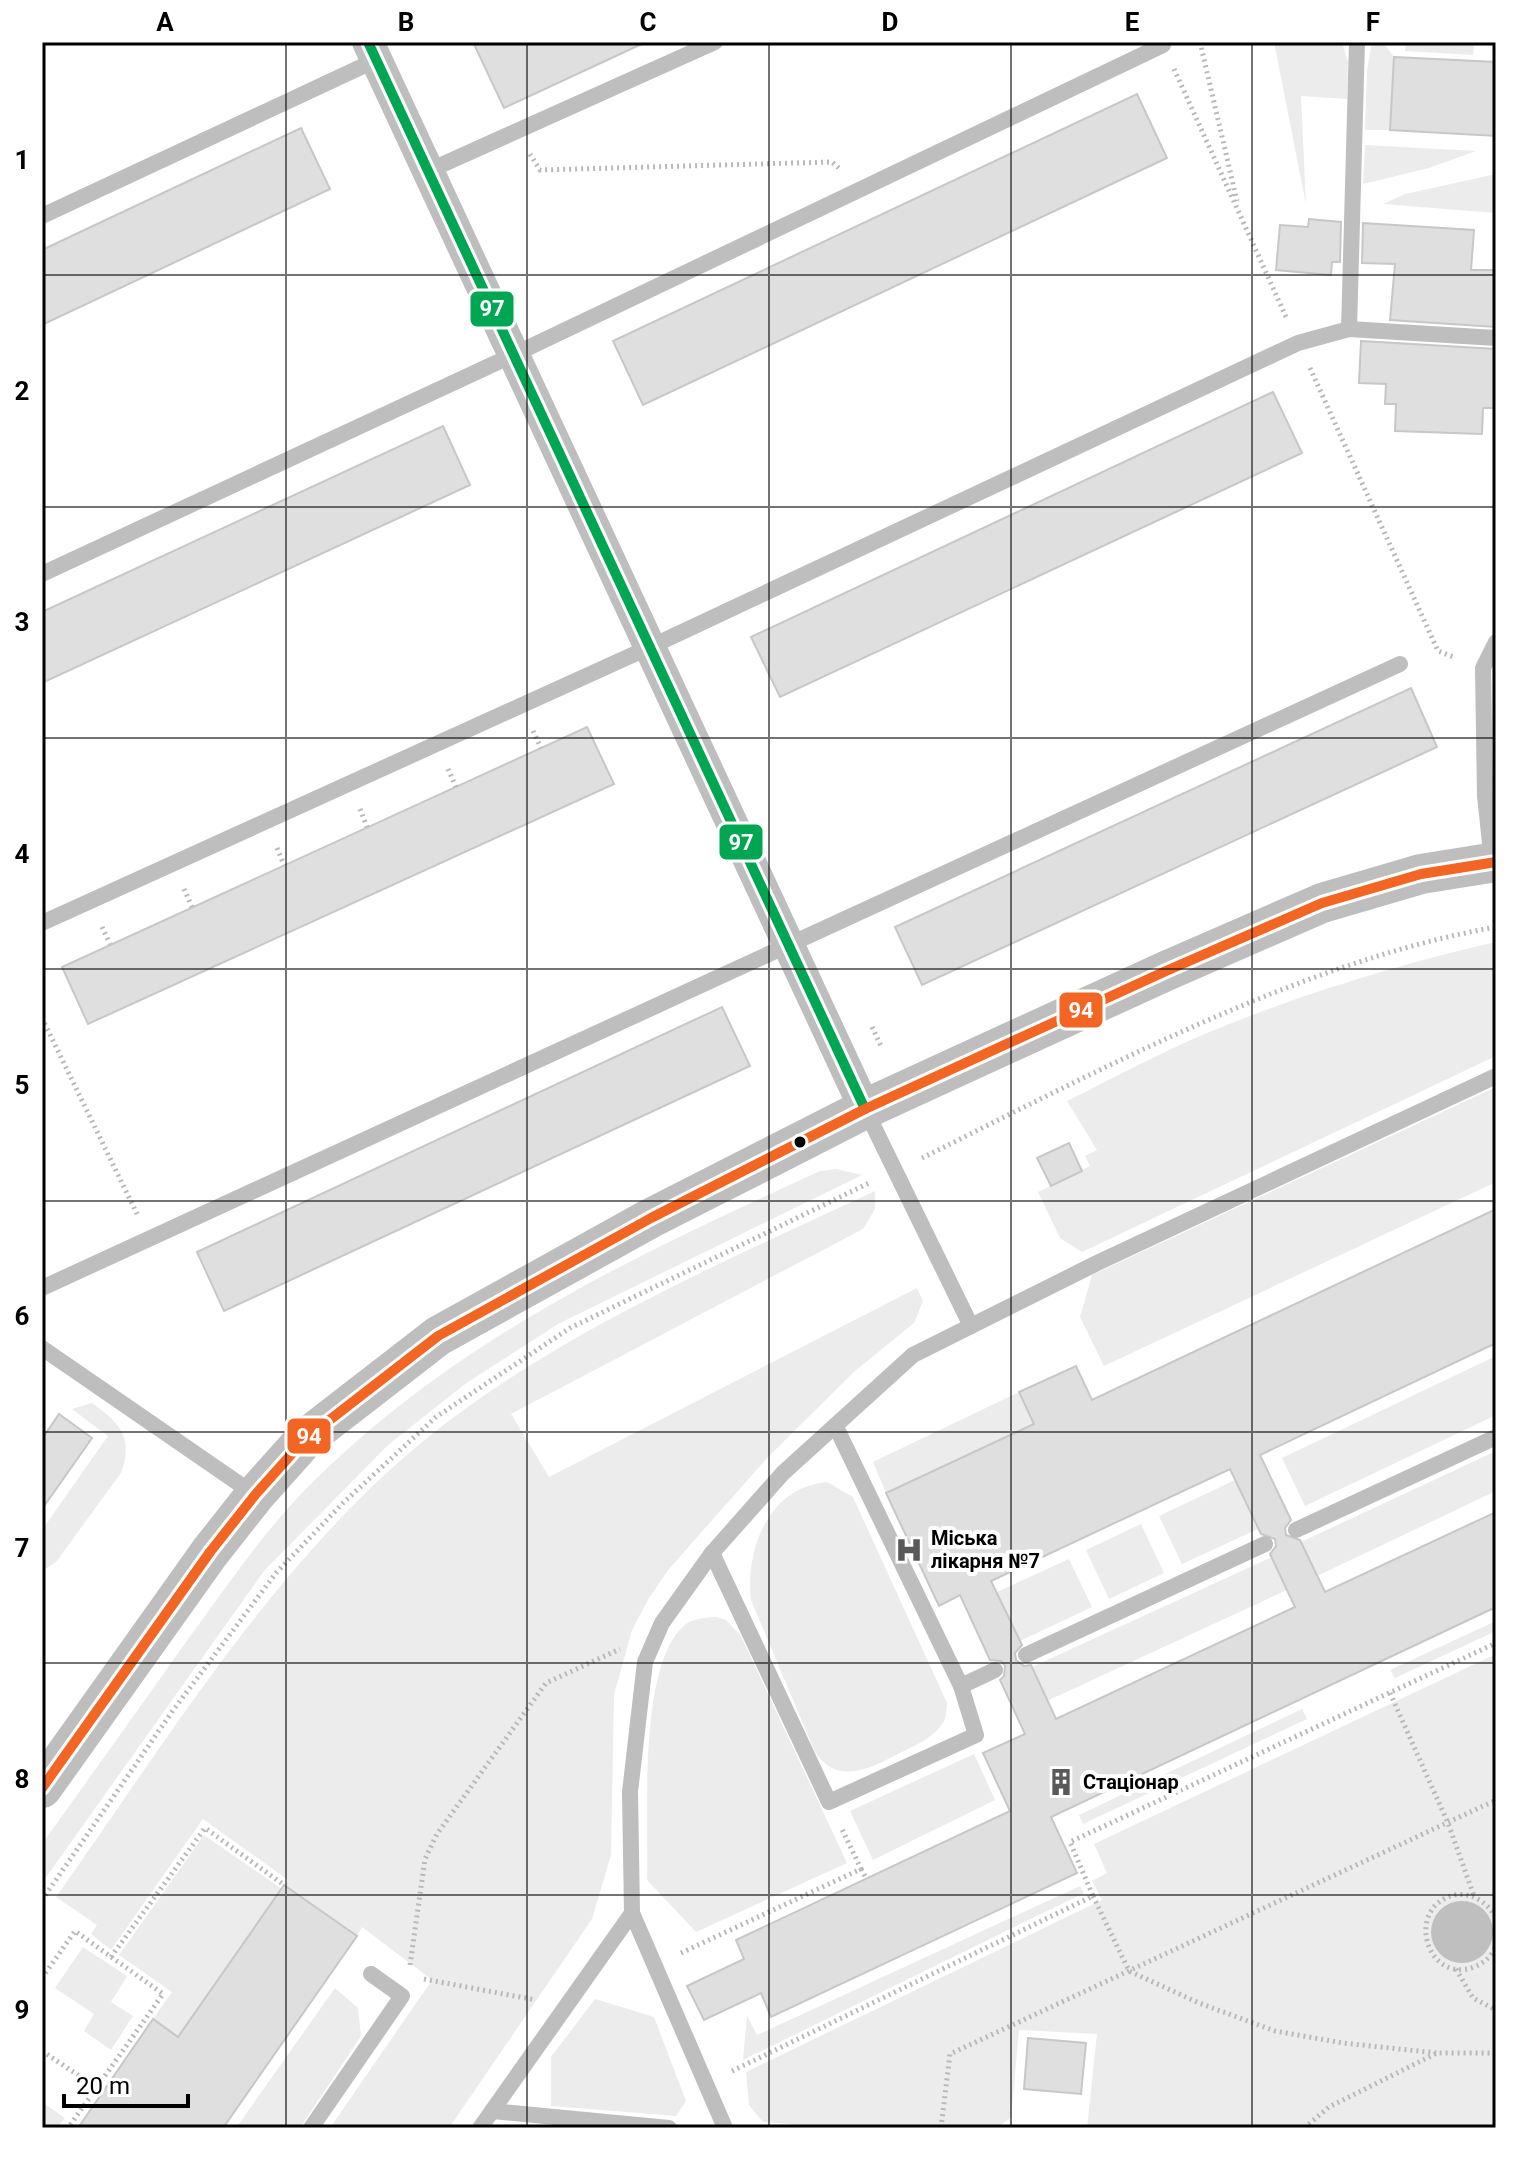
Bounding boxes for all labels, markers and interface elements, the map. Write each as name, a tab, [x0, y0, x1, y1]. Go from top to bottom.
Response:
text: A	[156, 7, 174, 37]
text: B	[398, 7, 414, 37]
text: C	[639, 7, 657, 37]
text: D	[882, 7, 898, 37]
text: E	[1125, 7, 1140, 37]
text: F	[1366, 7, 1380, 37]
text: 1	[15, 145, 29, 175]
line badge: 97	[469, 290, 515, 328]
text: 97	[479, 296, 505, 321]
text: 2	[15, 376, 29, 406]
text: 3	[15, 607, 29, 637]
line badge: 97	[718, 823, 764, 861]
text: 97	[728, 830, 754, 855]
text: 4	[15, 839, 30, 869]
line badge: 94	[1058, 991, 1104, 1029]
text: 94	[1068, 998, 1094, 1023]
text: 5	[15, 1070, 29, 1100]
unlabelled marker	[792, 1134, 808, 1150]
text: 6	[15, 1301, 30, 1331]
line badge: 94	[286, 1417, 332, 1455]
text: 94	[296, 1424, 322, 1449]
place label: Міська лікарня №7	[931, 1526, 1040, 1573]
text: 7	[15, 1533, 29, 1563]
hospital icon: Міська лікарня №7	[894, 1535, 924, 1565]
text: 8	[15, 1764, 29, 1794]
building icon: Стаціонар	[1046, 1767, 1076, 1797]
place label: Стаціонар	[1083, 1770, 1179, 1794]
text: 9	[15, 1995, 29, 2025]
scale bar	[64, 2058, 188, 2108]
text: 20 m	[76, 2072, 130, 2100]

